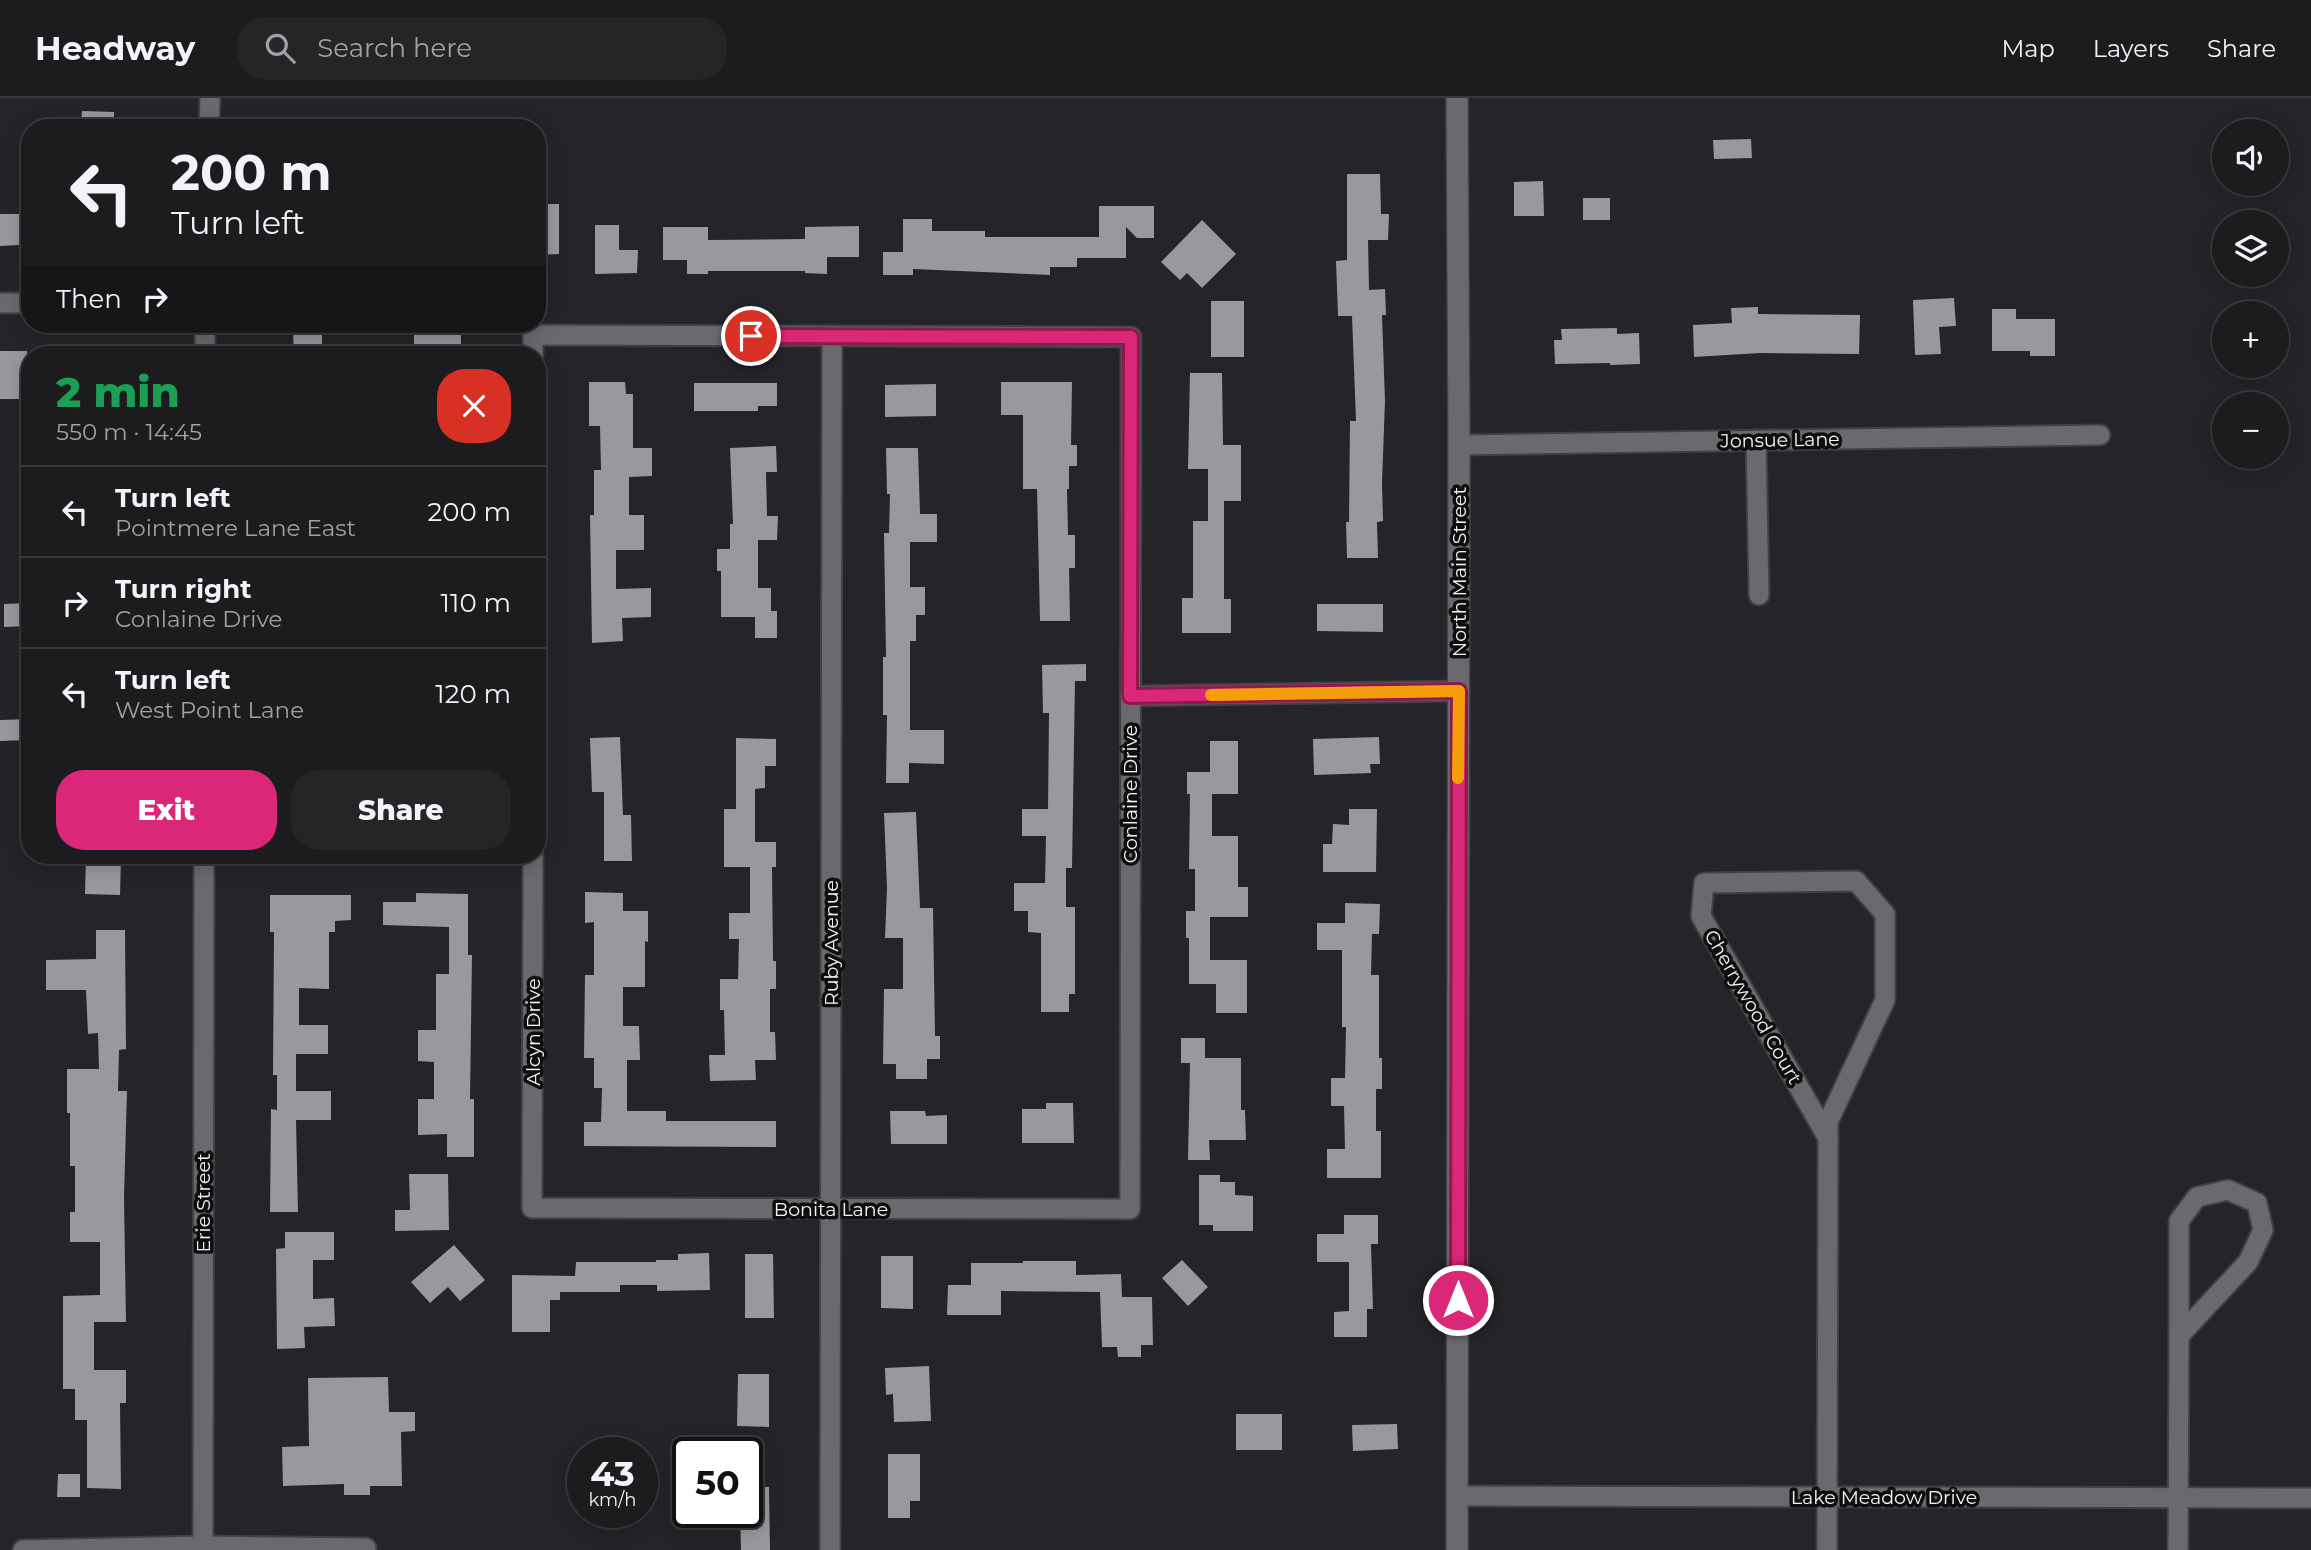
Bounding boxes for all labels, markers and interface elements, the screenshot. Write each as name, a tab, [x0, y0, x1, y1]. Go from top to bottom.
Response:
search box	[237, 17, 727, 80]
text: Headway	[35, 28, 195, 68]
icon: search	[261, 29, 299, 67]
text: Search here	[317, 32, 472, 64]
text: Map	[2001, 34, 2055, 63]
text: Layers	[2093, 34, 2169, 63]
text: Share	[2207, 34, 2276, 63]
map controls	[2212, 119, 2289, 469]
button: sound	[2212, 119, 2289, 196]
text: 200 m	[171, 143, 332, 202]
icon: left	[56, 147, 147, 238]
text: Turn left	[171, 203, 305, 242]
button: layers	[2212, 210, 2289, 287]
icon: right	[136, 280, 174, 318]
text: Then	[56, 283, 122, 315]
button: +	[2212, 301, 2289, 378]
pin	[721, 306, 781, 366]
icon: arrive	[732, 317, 770, 355]
text: 2 min	[56, 366, 180, 418]
button: close	[437, 369, 511, 443]
button: −	[2212, 392, 2289, 469]
text: 550 m · 14:45	[56, 418, 202, 446]
street label: Jonsue Lane	[1719, 427, 1840, 453]
text: Turn left	[115, 482, 231, 514]
street label: North Main Street	[1448, 486, 1471, 657]
icon: left	[56, 493, 94, 531]
text: 200 m	[427, 496, 511, 528]
text: Pointmere Lane East	[115, 514, 356, 542]
text: Turn right	[115, 573, 251, 605]
icon: right	[56, 584, 94, 622]
text: 110 m	[441, 587, 511, 619]
text: Conlaine Drive	[115, 605, 282, 633]
text: Turn left	[115, 664, 231, 696]
icon: left	[56, 675, 94, 713]
text: 120 m	[435, 678, 511, 710]
text: West Point Lane	[115, 696, 304, 724]
street label: Conlaine Drive	[1119, 725, 1142, 863]
button: Exit	[56, 770, 277, 850]
button: Share	[291, 770, 511, 850]
street label: Ruby Avenue	[820, 880, 843, 1006]
street label: Cherrywood Court	[1699, 926, 1807, 1089]
street label: Alcyn Drive	[522, 978, 545, 1086]
street label: Erie Street	[192, 1153, 215, 1253]
street label: Bonita Lane	[774, 1198, 888, 1221]
position arrow	[1421, 1263, 1495, 1337]
speed limit sign: 50	[672, 1437, 763, 1528]
text: 43	[590, 1452, 635, 1495]
street label: Lake Meadow Drive	[1791, 1486, 1977, 1509]
text: km/h	[588, 1489, 637, 1511]

